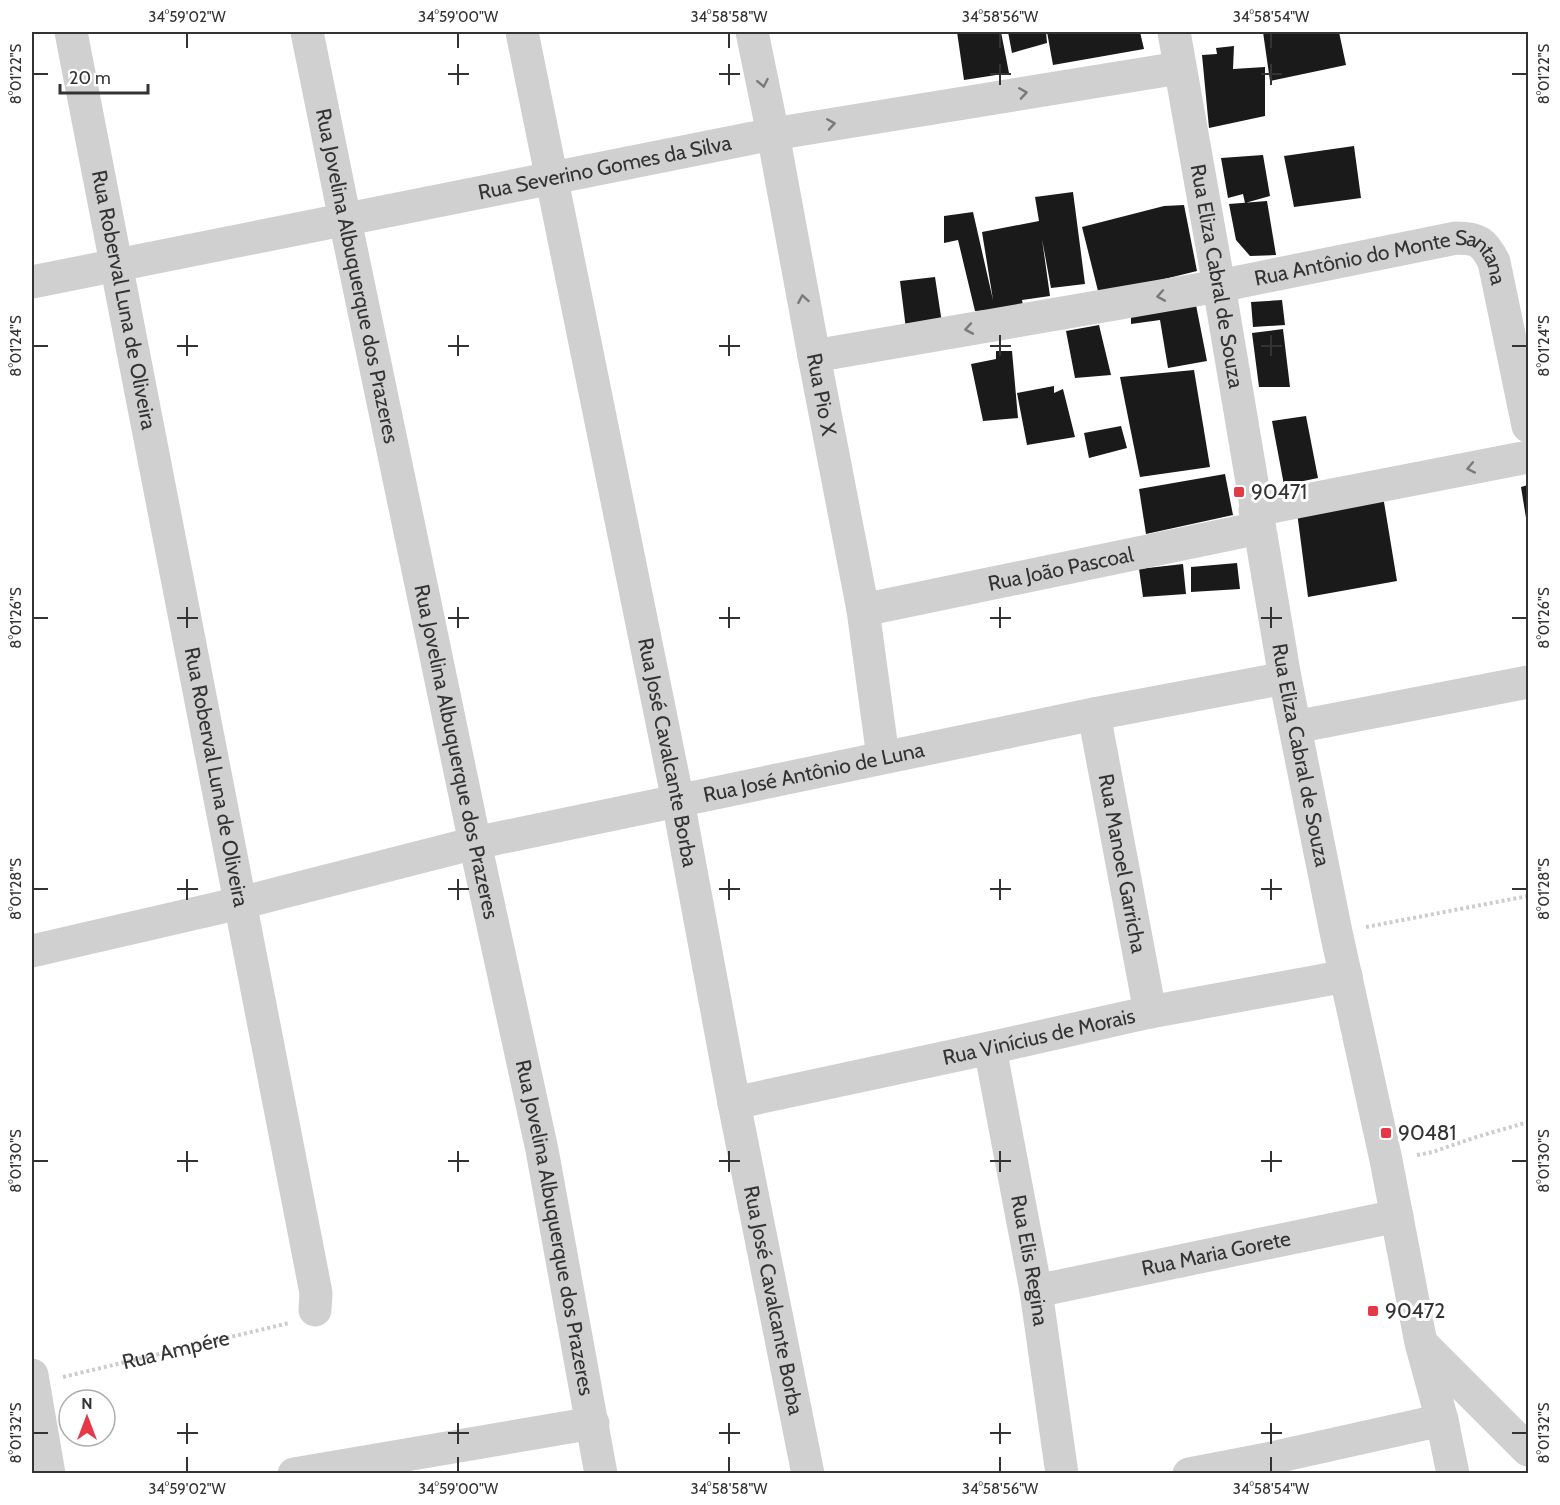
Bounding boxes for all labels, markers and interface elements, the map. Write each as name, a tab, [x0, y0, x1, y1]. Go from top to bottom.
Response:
text: 34°59'02"W	[148, 8, 227, 26]
text: 34°59'00"W	[418, 8, 499, 26]
text: 34°58'58"W	[691, 8, 768, 26]
text: 34°58'56"W	[962, 8, 1039, 26]
text: 34°58'54"W	[1233, 8, 1310, 26]
text: 8°01'22"S	[7, 43, 25, 104]
text: 8°01'22"S	[1535, 43, 1553, 104]
scale bar	[60, 57, 148, 95]
text: 20 m	[69, 67, 111, 89]
one-way arrow	[756, 77, 769, 87]
one-way arrow	[1018, 87, 1028, 100]
street label: Rua Jovelina Albuquerque dos Prazeres	[311, 106, 404, 446]
one-way arrow	[826, 119, 835, 131]
street label: Rua Severino Gomes da Silva	[476, 130, 733, 205]
street label: Rua Eliza Cabral de Souza	[1186, 162, 1249, 390]
street label: Rua Roberval Luna de Oliveira	[87, 168, 162, 432]
text: Rua Antônio do Monte Santana	[1252, 225, 1511, 291]
street label: Rua Antônio do Monte Santana	[1234, 267, 1512, 307]
one-way arrow	[1156, 289, 1166, 302]
one-way arrow	[798, 294, 810, 304]
text: 8°01'24"S	[7, 315, 25, 377]
text: 8°01'24"S	[1535, 315, 1553, 377]
one-way arrow	[964, 323, 974, 335]
street label: Rua Pio X	[802, 351, 842, 438]
one-way arrow	[1466, 461, 1476, 474]
place label: 90471	[1251, 479, 1307, 504]
marker: 90471	[1232, 485, 1246, 499]
street label: Rua João Pascoal	[986, 541, 1136, 596]
street label: Rua Jovelina Albuquerque dos Prazeres	[409, 582, 504, 922]
text: 8°01'26"S	[7, 587, 25, 649]
text: 8°01'26"S	[1535, 587, 1553, 649]
street label: Rua José Cavalcante Borba	[633, 636, 703, 869]
street label: Rua Eliza Cabral de Souza	[1267, 641, 1336, 869]
street label: Rua Roberval Luna de Oliveira	[180, 645, 254, 909]
street label: Rua José Antônio de Luna	[701, 737, 926, 807]
street label: Rua Manoel Garricha	[1093, 772, 1152, 955]
text: 8°01'28"S	[7, 858, 25, 920]
text: 8°01'28"S	[1535, 858, 1553, 920]
street label: Rua Vinícius de Morais	[940, 1003, 1138, 1070]
street label: Rua Jovelina Albuquerque dos Prazeres	[511, 1057, 600, 1398]
place label: 90481	[1398, 1120, 1456, 1145]
marker: 90481	[1379, 1126, 1393, 1140]
text: 8°01'30"S	[7, 1129, 25, 1193]
text: 8°01'30"S	[1535, 1129, 1553, 1193]
street label: Rua José Cavalcante Borba	[739, 1183, 809, 1417]
street label: Rua Elis Regina	[1006, 1192, 1054, 1327]
street label: Rua Maria Gorete	[1139, 1225, 1293, 1281]
place label: 90472	[1385, 1298, 1445, 1323]
marker: 90472	[1366, 1304, 1380, 1318]
street label: Rua Ampére	[120, 1325, 232, 1374]
north arrow	[57, 1388, 117, 1448]
text: N	[81, 1394, 93, 1413]
text: 8°01'32"S	[7, 1402, 25, 1463]
text: 8°01'32"S	[1535, 1402, 1553, 1463]
text: 34°59'02"W	[148, 1480, 227, 1498]
text: 34°59'00"W	[418, 1480, 499, 1498]
text: 34°58'58"W	[691, 1480, 768, 1498]
text: 34°58'56"W	[962, 1480, 1039, 1498]
text: 34°58'54"W	[1233, 1480, 1310, 1498]

